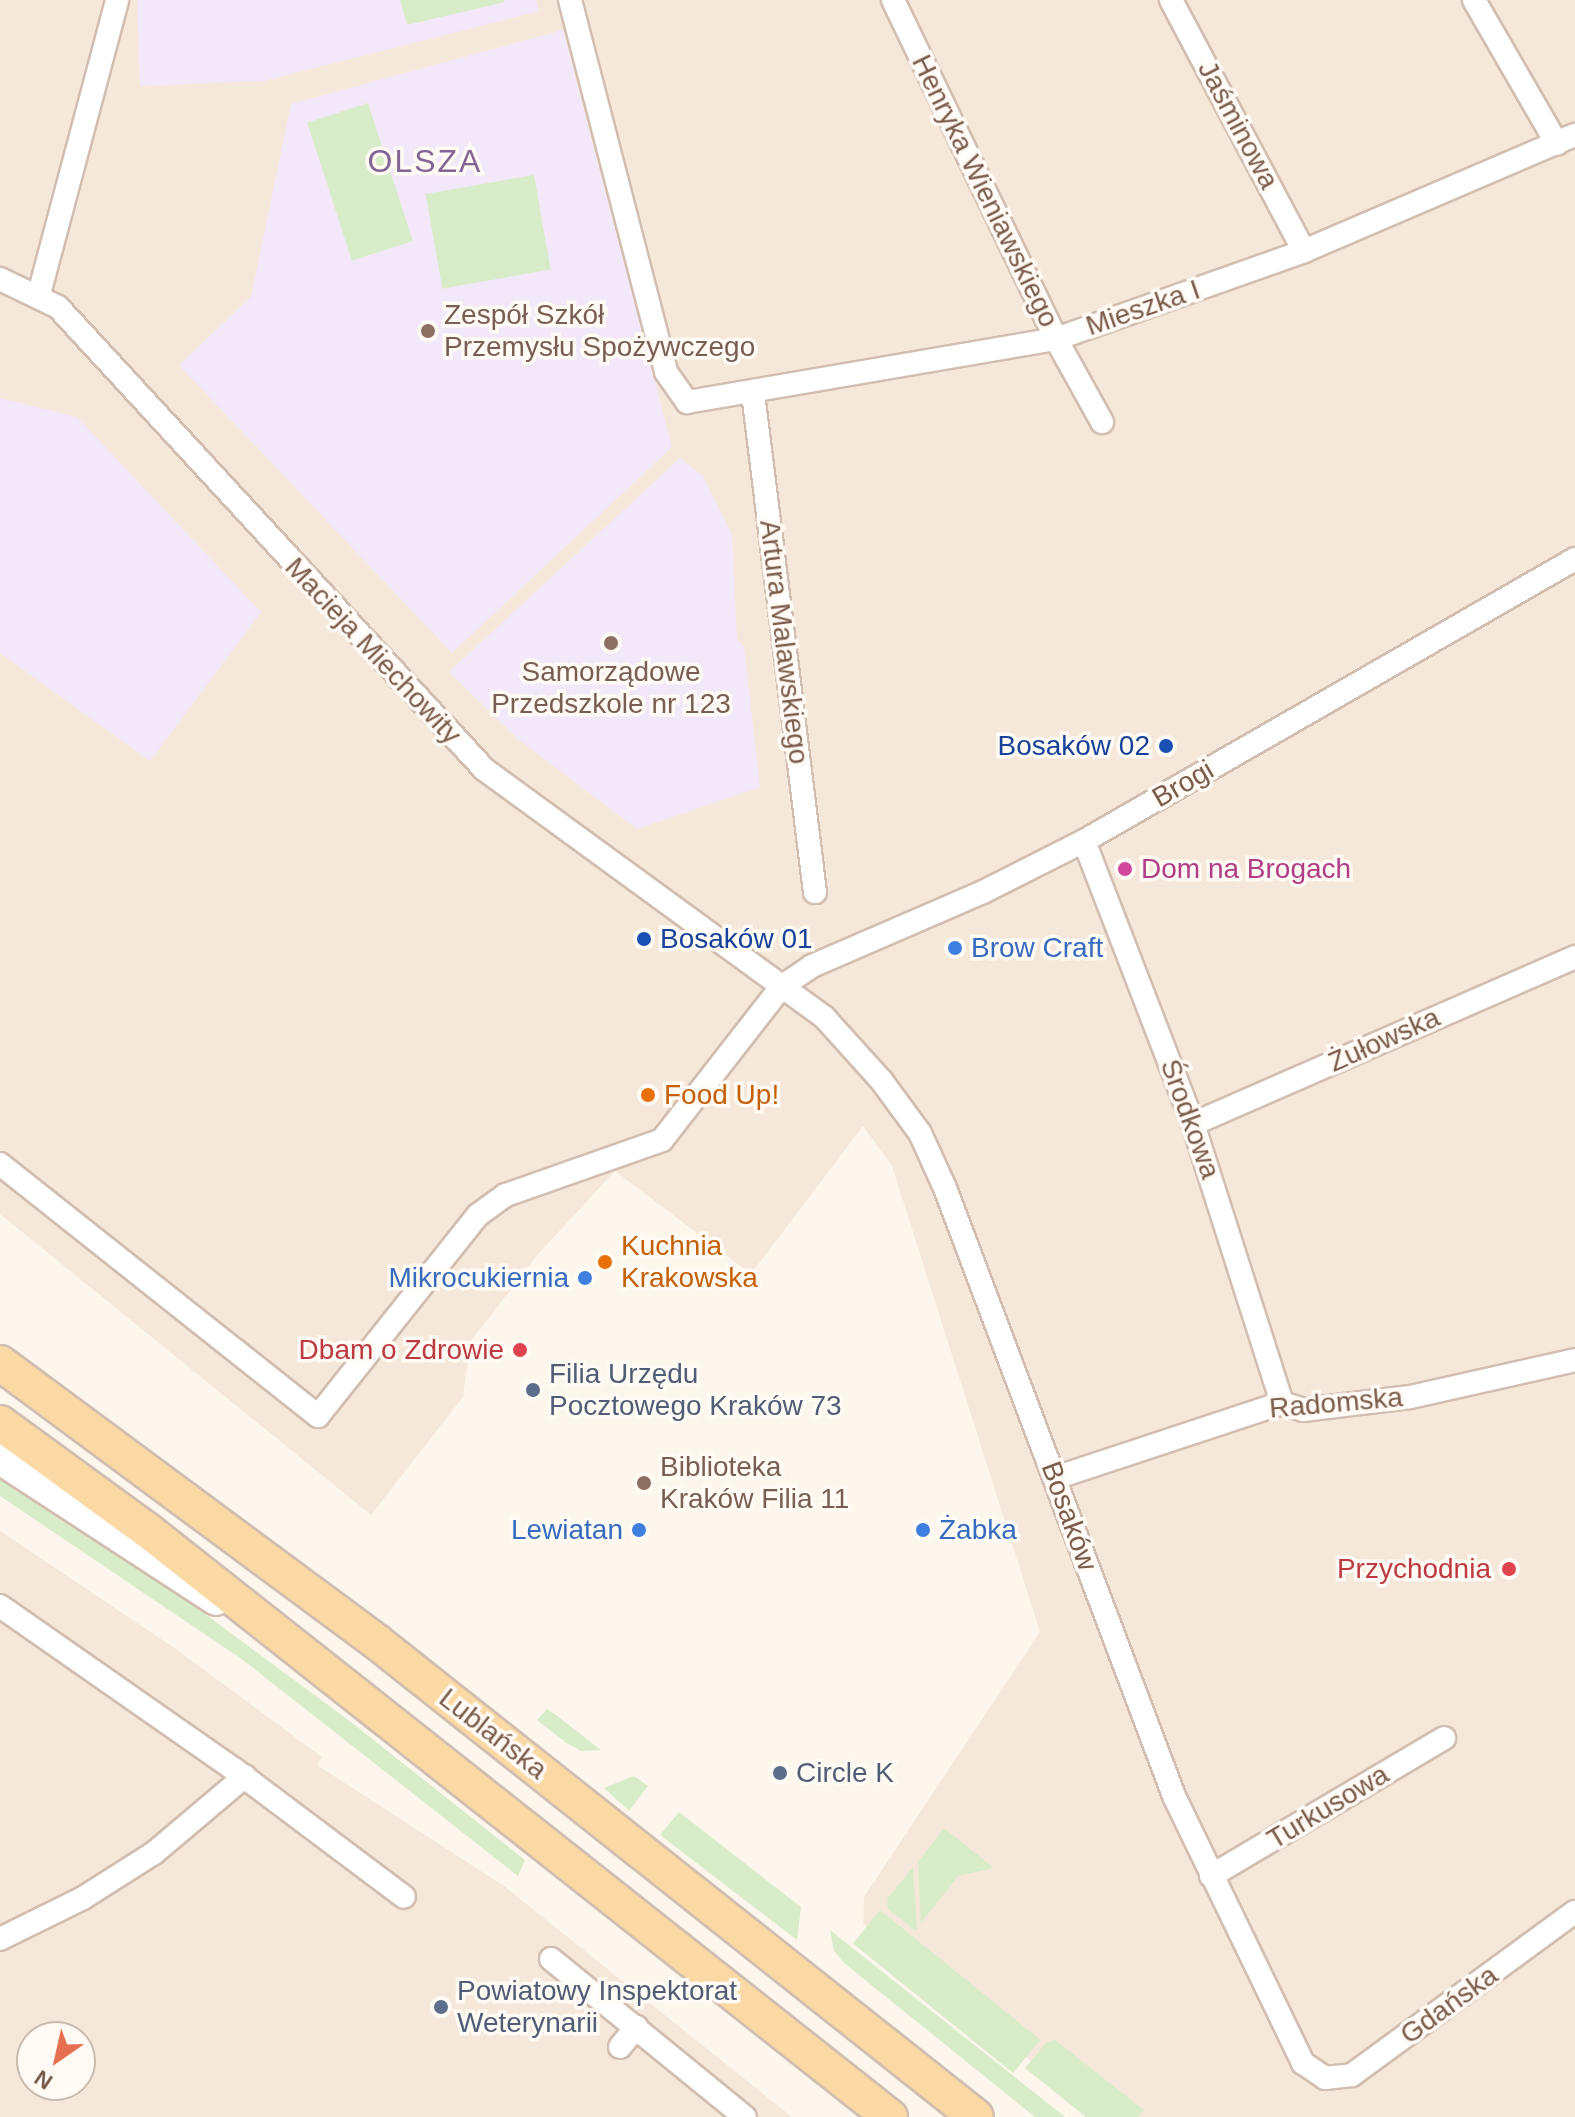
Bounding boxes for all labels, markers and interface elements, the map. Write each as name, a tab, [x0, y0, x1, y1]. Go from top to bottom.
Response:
street label: Henryka Wieniawskiego	[904, 49, 1066, 333]
street label: Jaśminowa	[1190, 55, 1286, 195]
district label: OLSZA	[368, 142, 482, 180]
street label: Mieszka I	[1082, 273, 1204, 343]
place label: Zespół Szkół Przemysłu Spożywczego	[444, 298, 755, 364]
marker: Zespół Szkół Przemysłu Spożywczego	[419, 322, 437, 340]
street label: Artura Malawskiego	[752, 518, 816, 766]
street label: Macieja Miechowity	[278, 551, 468, 751]
marker: Samorządowe Przedszkole nr 123	[602, 634, 620, 652]
place label: Samorządowe Przedszkole nr 123	[491, 655, 731, 721]
place label: Bosaków 02	[997, 729, 1150, 763]
marker: Bosaków 02	[1157, 737, 1175, 755]
street label: Brogi	[1146, 753, 1220, 815]
place label: Dom na Brogach	[1141, 852, 1351, 886]
marker: Dom na Brogach	[1116, 860, 1134, 878]
place label: Bosaków 01	[660, 922, 813, 956]
marker: Bosaków 01	[635, 930, 653, 948]
place label: Brow Craft	[971, 931, 1103, 965]
marker: Brow Craft	[946, 939, 964, 957]
street label: Żułowska	[1323, 1001, 1445, 1079]
street label: Środkowa	[1153, 1055, 1227, 1183]
place label: Food Up!	[664, 1078, 779, 1112]
marker: Food Up!	[639, 1086, 657, 1104]
place label: Kuchnia Krakowska	[621, 1229, 758, 1295]
marker: Kuchnia Krakowska	[596, 1253, 614, 1271]
place label: Mikrocukiernia	[389, 1261, 569, 1295]
marker: Mikrocukiernia	[576, 1269, 594, 1287]
place label: Dbam o Zdrowie	[299, 1333, 504, 1367]
marker: Dbam o Zdrowie	[511, 1341, 529, 1359]
place label: Filia Urzędu Pocztowego Kraków 73	[549, 1357, 842, 1423]
street label: Radomska	[1268, 1380, 1404, 1426]
marker: Filia Urzędu Pocztowego Kraków 73	[524, 1381, 542, 1399]
place label: Biblioteka Kraków Filia 11	[660, 1450, 849, 1516]
street label: Bosaków	[1034, 1457, 1104, 1575]
marker: Biblioteka Kraków Filia 11	[635, 1474, 653, 1492]
place label: Lewiatan	[511, 1513, 623, 1547]
place label: Żabka	[939, 1513, 1017, 1547]
marker: Lewiatan	[630, 1521, 648, 1539]
marker: Żabka	[914, 1521, 932, 1539]
place label: Przychodnia	[1337, 1552, 1491, 1586]
marker: Przychodnia	[1498, 1558, 1520, 1580]
street label: Lublańska	[432, 1681, 554, 1787]
place label: Circle K	[796, 1756, 894, 1790]
street label: Turkusowa	[1261, 1758, 1395, 1856]
marker: Circle K	[771, 1764, 789, 1782]
street label: Gdańska	[1394, 1958, 1504, 2052]
place label: Powiatowy Inspektorat Weterynarii	[457, 1974, 737, 2040]
marker: Powiatowy Inspektorat Weterynarii	[432, 1998, 450, 2016]
north arrow	[16, 2021, 96, 2101]
text: N	[30, 2065, 57, 2094]

